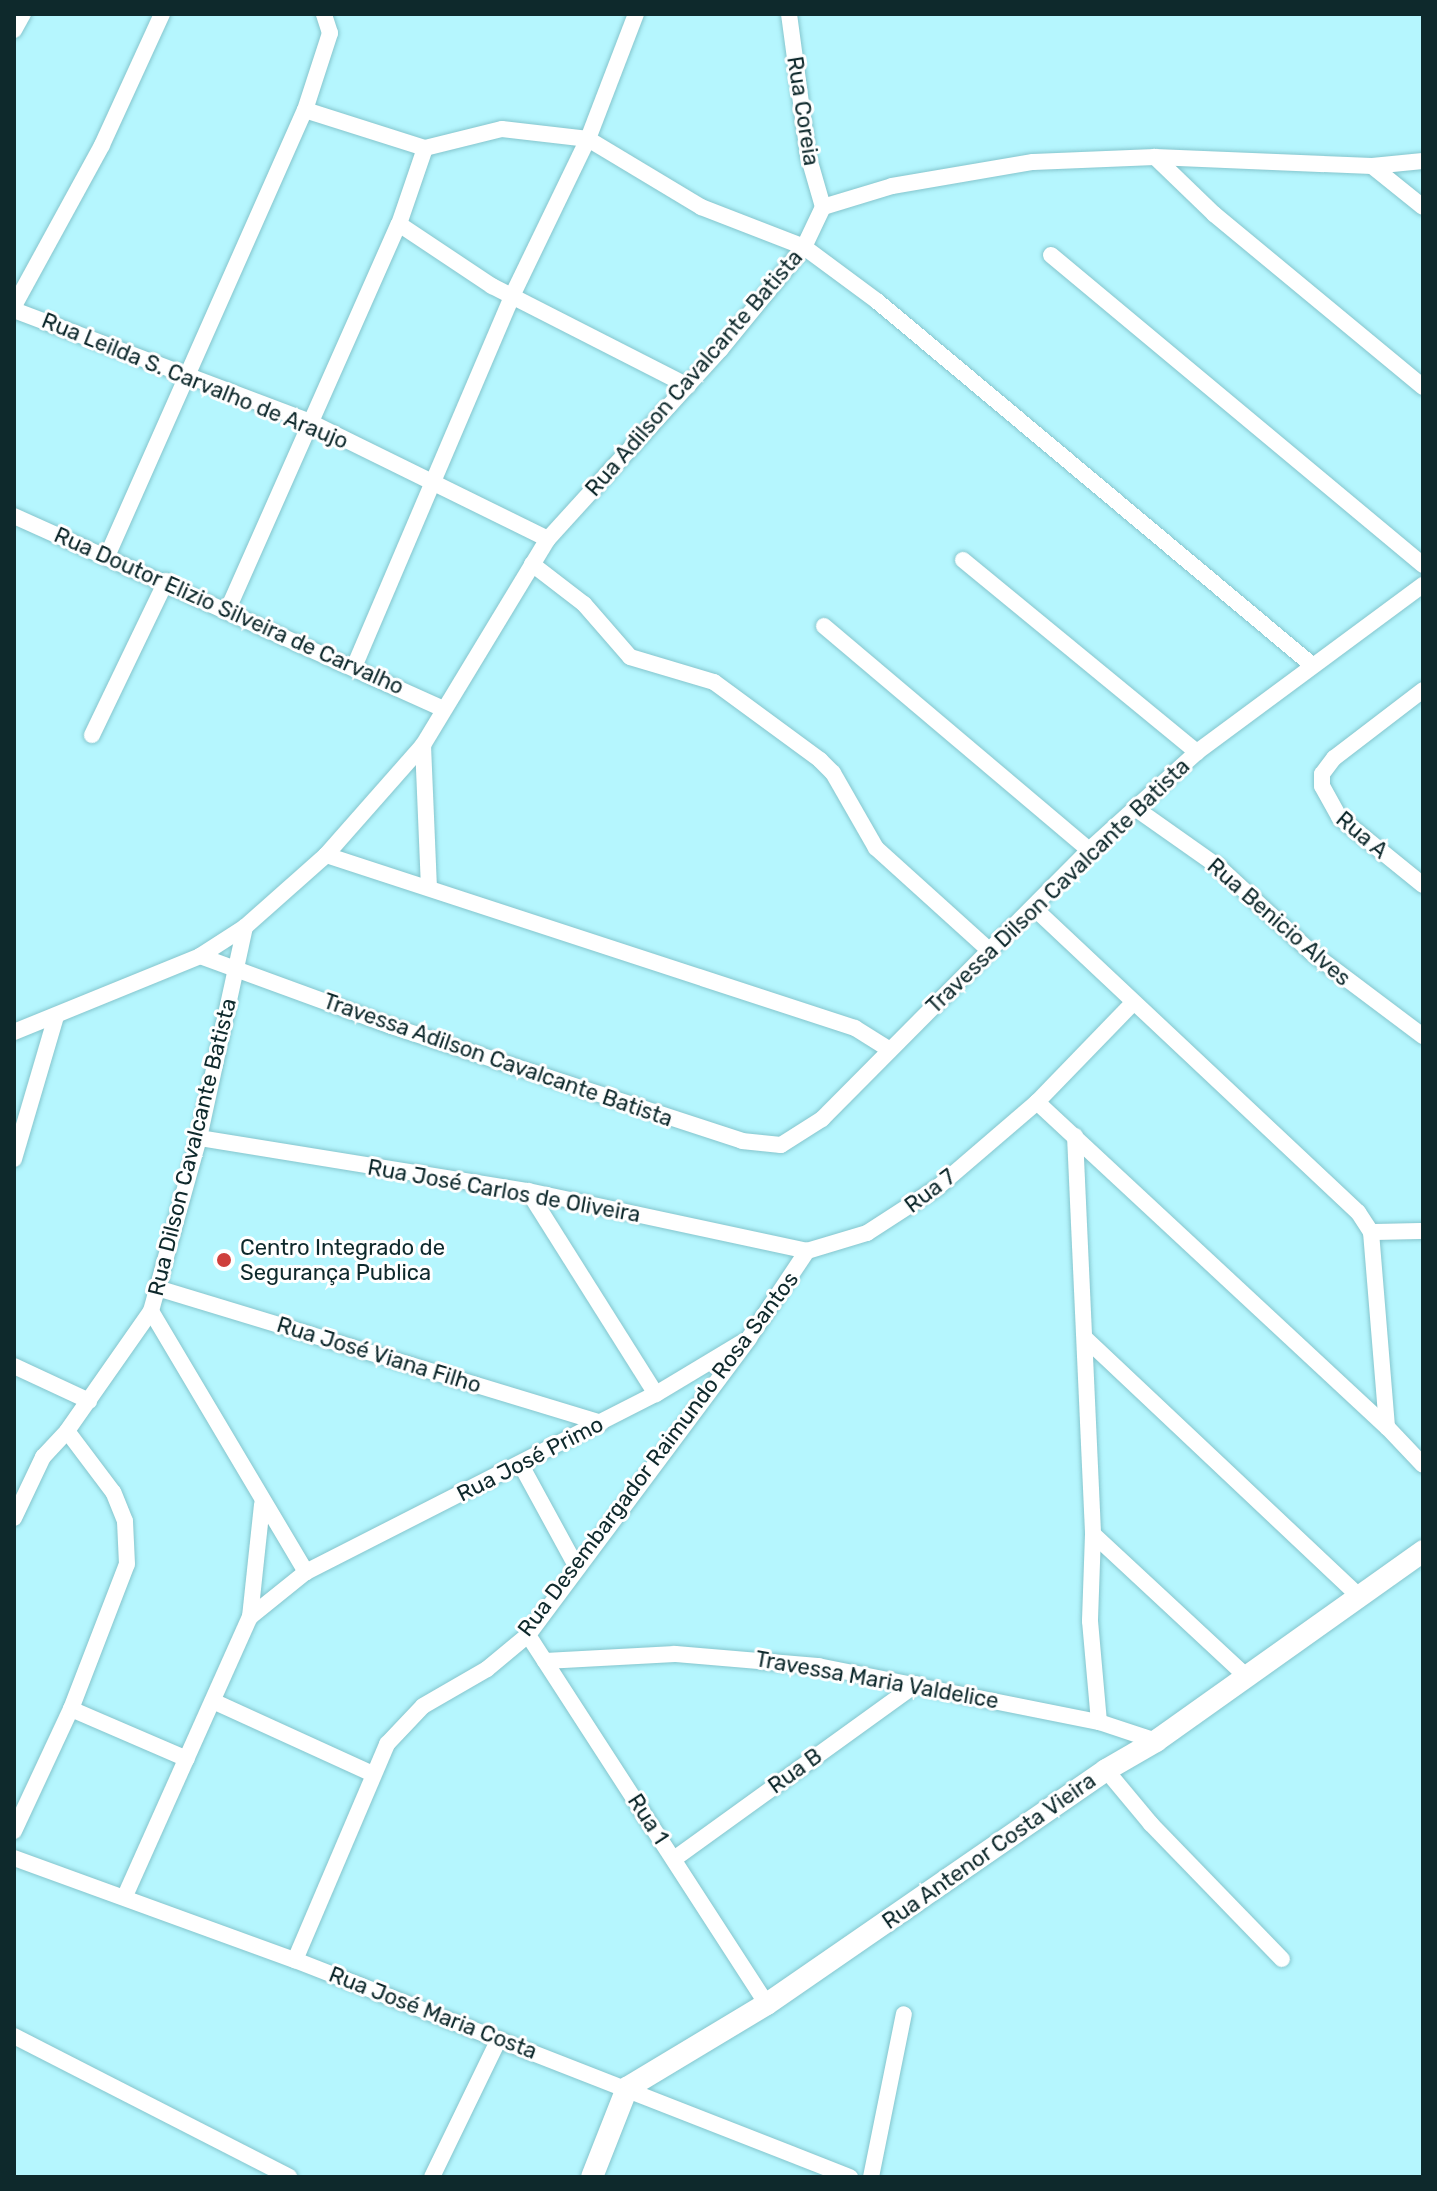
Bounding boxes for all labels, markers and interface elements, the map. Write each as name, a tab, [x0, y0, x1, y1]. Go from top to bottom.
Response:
street label: Rua Coreia	[781, 54, 825, 168]
street label: Rua Adilson Cavalcante Batista	[580, 244, 808, 502]
street label: Rua Leilda S. Carvalho de Araujo	[38, 307, 352, 455]
street label: Rua Doutor Elizio Silveira de Carvalho	[50, 522, 408, 700]
street label: Travessa Dilson Cavalcante Batista	[921, 753, 1195, 1019]
street label: Rua A	[1331, 806, 1393, 864]
street label: Rua Benicio Alves	[1202, 852, 1356, 992]
street label: Travessa Adilson Cavalcante Batista	[320, 988, 676, 1132]
street label: Rua Dilson Cavalcante Batista	[142, 995, 242, 1299]
street label: Rua José Carlos de Oliveira	[366, 1154, 642, 1228]
street label: Rua 7	[900, 1163, 960, 1219]
place label: Centro Integrado de Segurança Publica	[240, 1234, 445, 1286]
marker: Centro Integrado de Segurança Publica	[215, 1251, 233, 1269]
street label: Rua Desembargador Raimundo Rosa Santos	[512, 1266, 804, 1642]
street label: Rua José Viana Filho	[273, 1311, 485, 1399]
street label: Rua José Primo	[452, 1411, 608, 1507]
street label: Travessa Maria Valdelice	[753, 1646, 1001, 1714]
street label: Rua B	[763, 1743, 827, 1799]
street label: Rua Antenor Costa Vieira	[877, 1767, 1101, 1935]
street label: Rua 1	[622, 1789, 674, 1849]
street label: Rua José Maria Costa	[325, 1961, 541, 2065]

